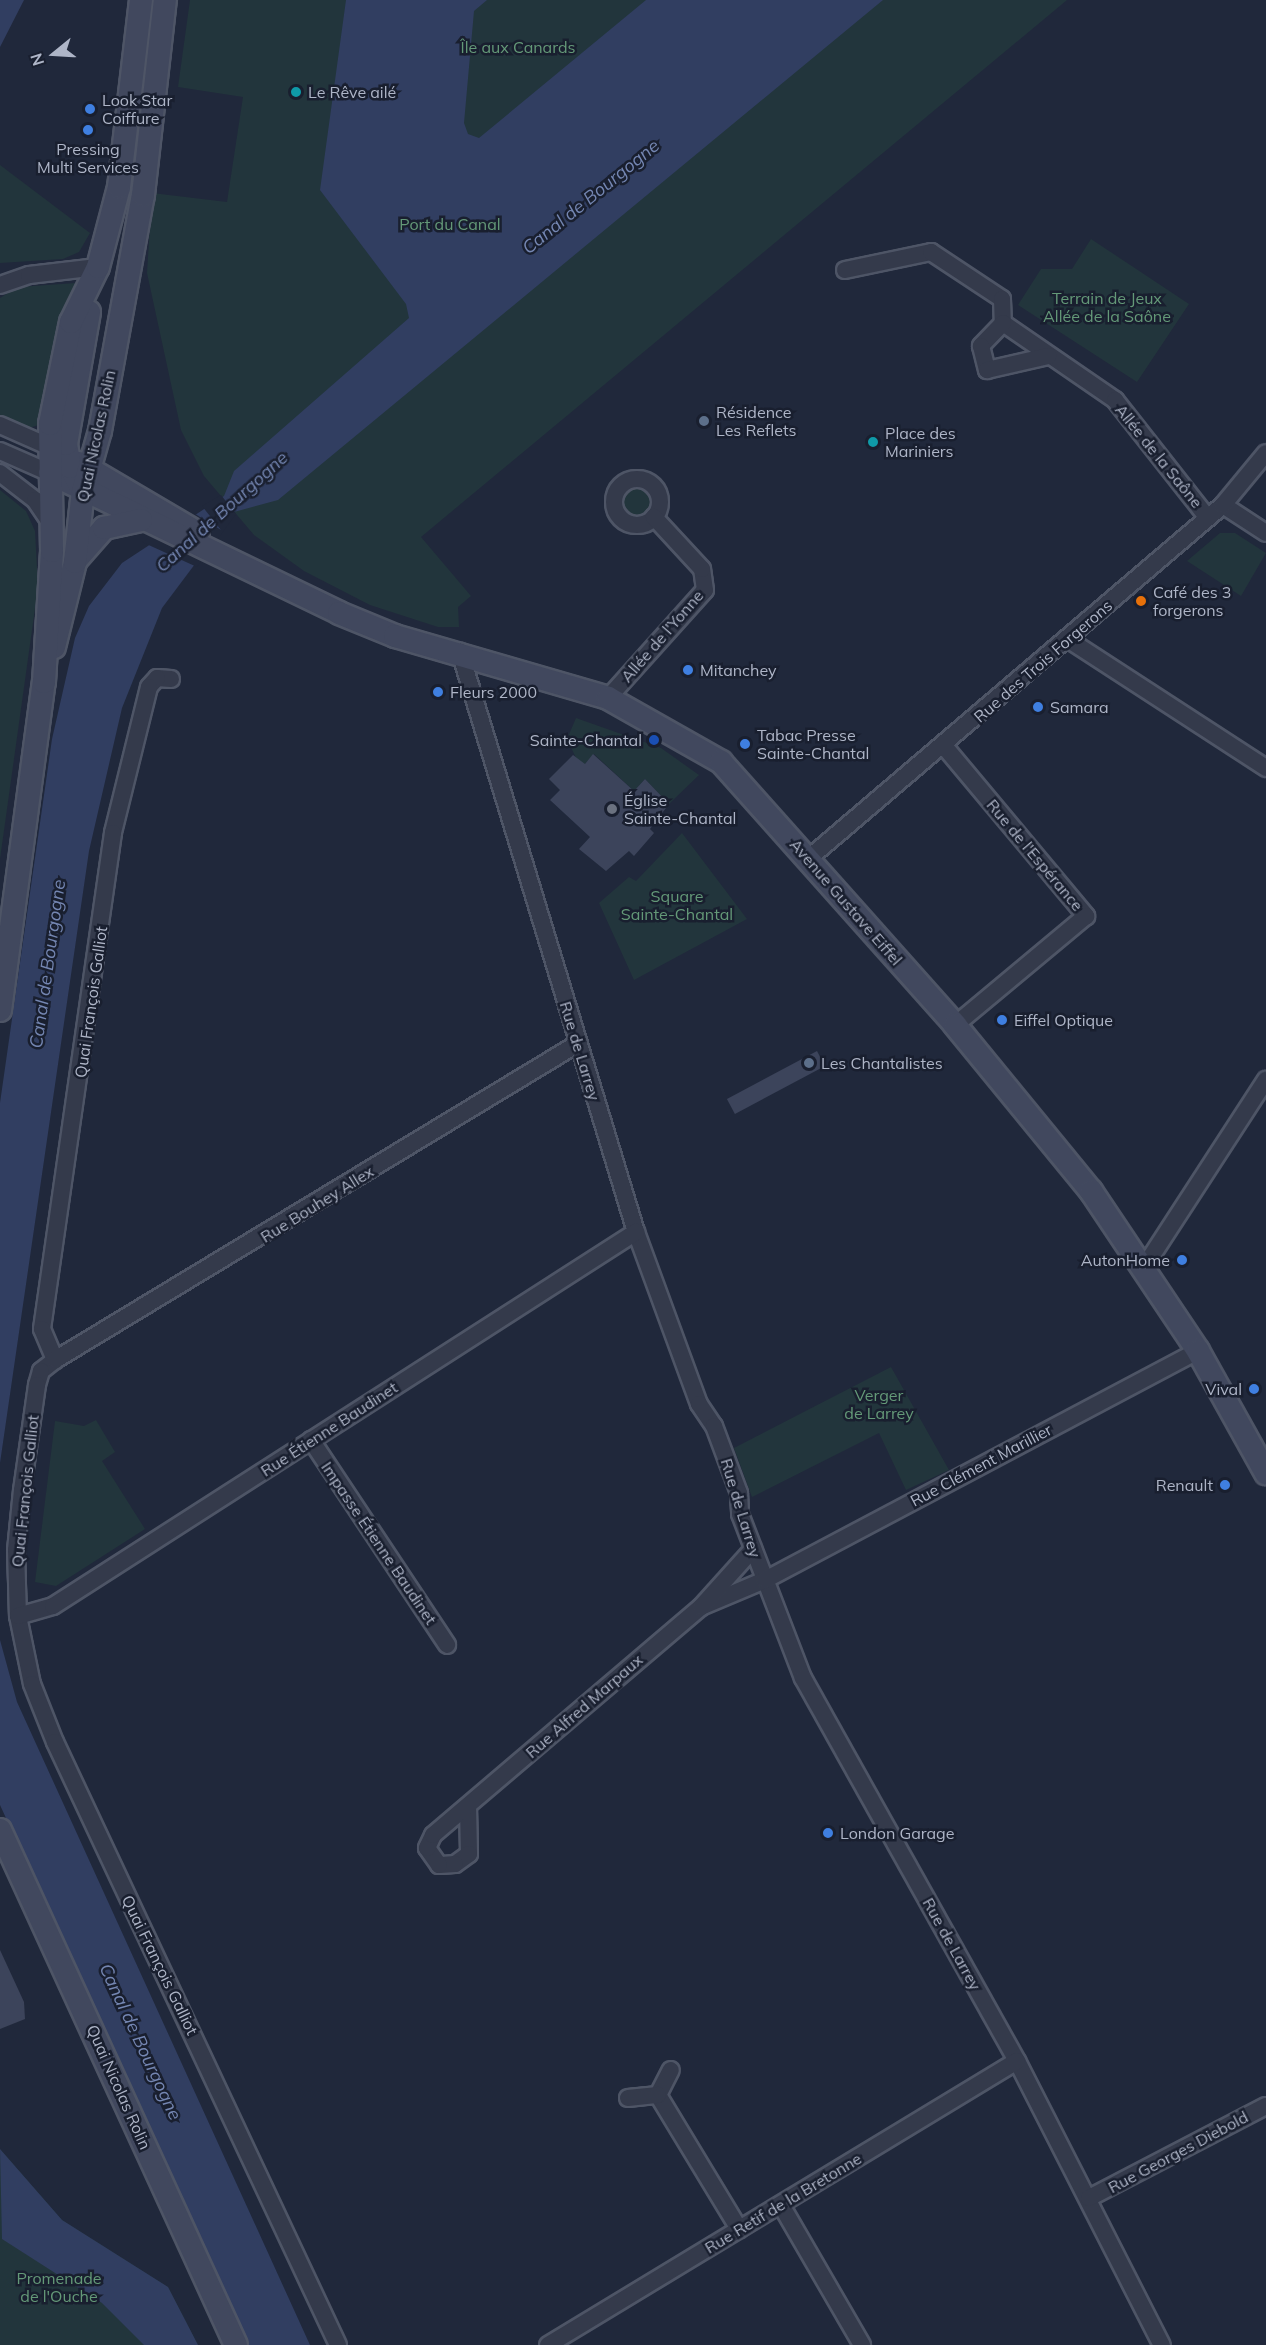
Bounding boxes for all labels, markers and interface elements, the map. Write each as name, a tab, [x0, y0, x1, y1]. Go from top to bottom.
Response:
north arrow	[24, 24, 84, 84]
park label: Île aux Canards	[461, 37, 575, 57]
text: N	[26, 51, 48, 68]
place label: Le Rêve ailé	[308, 82, 396, 102]
marker: Le Rêve ailé	[289, 85, 303, 99]
place label: Look Star Coiffure	[102, 90, 172, 128]
marker: Look Star Coiffure	[83, 102, 97, 116]
marker: Pressing Multi Services	[81, 123, 95, 137]
water label: Canal de Bourgogne	[518, 135, 664, 259]
place label: Pressing Multi Services	[37, 139, 139, 177]
park label: Port du Canal	[399, 214, 501, 234]
park label: Terrain de Jeux Allée de la Saône	[1043, 288, 1171, 326]
street label: Quai Nicolas Rolin	[73, 368, 119, 504]
street label: Allée de la Saône	[1111, 400, 1207, 512]
place label: Résidence Les Reflets	[716, 402, 796, 440]
marker: Résidence Les Reflets	[697, 414, 711, 428]
place label: Place des Mariniers	[885, 423, 956, 461]
marker: Place des Mariniers	[866, 435, 880, 449]
water label: Canal de Bourgogne	[152, 447, 292, 577]
place label: Café des 3 forgerons	[1153, 582, 1231, 620]
street label: Allée de l'Yonne	[617, 586, 707, 686]
marker: Café des 3 forgerons	[1134, 594, 1148, 608]
street label: Rue des Trois Forgerons	[970, 596, 1116, 726]
place label: Mitanchey	[700, 660, 777, 680]
marker: Mitanchey	[681, 663, 695, 677]
place label: Fleurs 2000	[450, 682, 537, 702]
marker: Fleurs 2000	[431, 685, 445, 699]
place label: Samara	[1050, 697, 1109, 717]
marker: Samara	[1031, 700, 1045, 714]
place label: Tabac Presse Sainte-Chantal	[757, 725, 869, 763]
place label: Sainte-Chantal	[530, 730, 642, 750]
marker: Sainte-Chantal	[647, 733, 661, 747]
marker: Tabac Presse Sainte-Chantal	[738, 737, 752, 751]
place label: Église Sainte-Chantal	[624, 790, 736, 828]
street label: Rue de l'Espérance	[983, 795, 1087, 915]
marker: Église Sainte-Chantal	[605, 802, 619, 816]
street label: Avenue Gustave Eiffel	[786, 835, 906, 969]
water label: Canal de Bourgogne	[25, 878, 71, 1050]
park label: Square Sainte-Chantal	[621, 886, 733, 924]
street label: Quai François Galliot	[71, 925, 111, 1079]
street label: Rue de Larrey	[556, 999, 604, 1103]
place label: Eiffel Optique	[1014, 1010, 1113, 1030]
marker: Eiffel Optique	[995, 1013, 1009, 1027]
place label: Les Chantalistes	[821, 1053, 943, 1073]
marker: Les Chantalistes	[802, 1056, 816, 1070]
street label: Rue Bouhey Allex	[257, 1162, 377, 1246]
place label: AutonHome	[1081, 1250, 1170, 1270]
marker: AutonHome	[1175, 1253, 1189, 1267]
street label: Rue Étienne Baudinet	[257, 1378, 401, 1480]
place label: Vival	[1205, 1379, 1242, 1399]
marker: Vival	[1247, 1382, 1261, 1396]
park label: Verger de Larrey	[844, 1385, 914, 1423]
street label: Quai François Galliot	[7, 1414, 43, 1568]
street label: Rue Clément Marillier	[907, 1420, 1055, 1510]
street label: Rue de Larrey	[717, 1456, 765, 1560]
street label: Impasse Étienne Baudinet	[317, 1458, 441, 1628]
place label: Renault	[1156, 1475, 1213, 1495]
marker: Renault	[1218, 1478, 1232, 1492]
street label: Rue Alfred Marpaux	[522, 1650, 646, 1762]
place label: London Garage	[840, 1823, 954, 1843]
marker: London Garage	[821, 1826, 835, 1840]
street label: Quai François Galliot	[118, 1892, 202, 2038]
street label: Rue de Larrey	[919, 1894, 985, 1994]
water label: Canal de Bourgogne	[94, 1960, 186, 2124]
street label: Quai Nicolas Rolin	[83, 2022, 155, 2152]
street label: Rue Georges Diebold	[1105, 2107, 1251, 2197]
street label: Rue Retif de la Bretonne	[701, 2149, 865, 2257]
park label: Promenade de l'Ouche	[16, 2268, 102, 2306]

